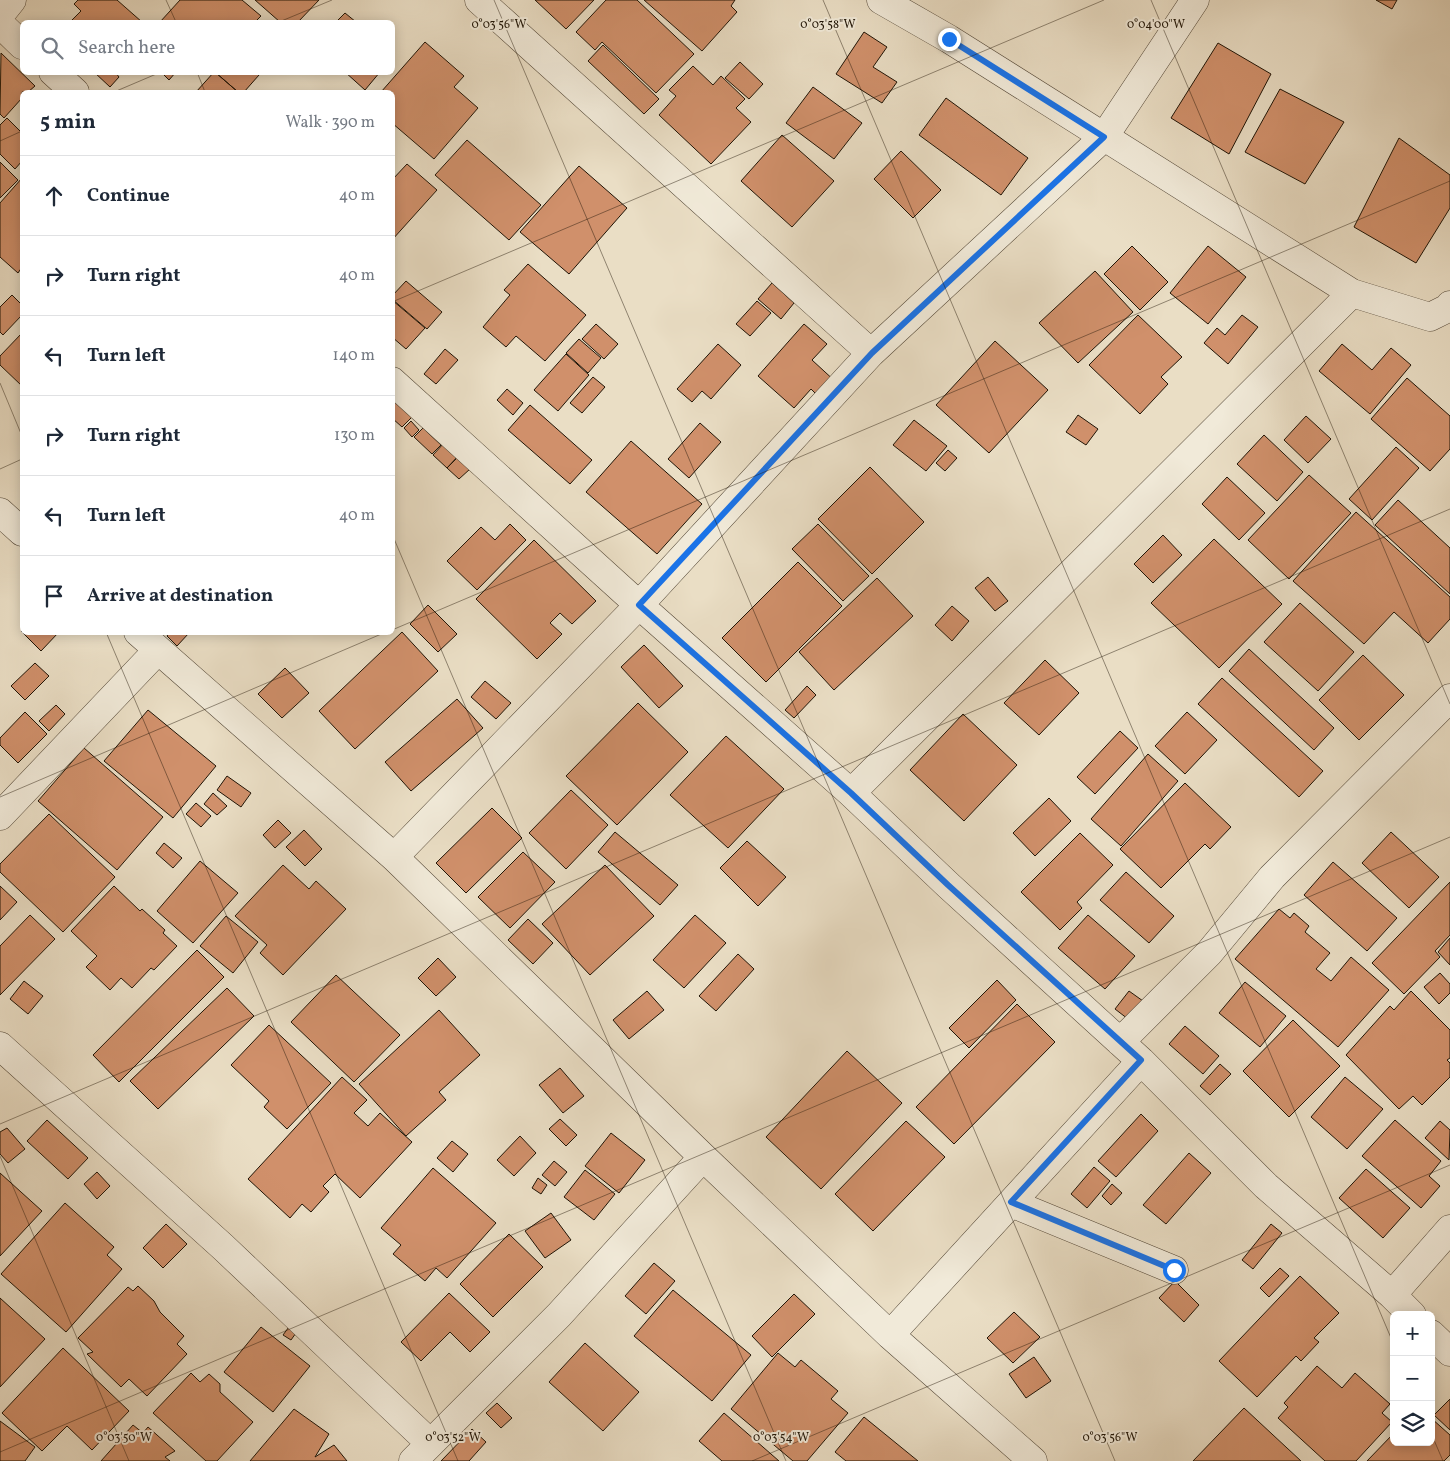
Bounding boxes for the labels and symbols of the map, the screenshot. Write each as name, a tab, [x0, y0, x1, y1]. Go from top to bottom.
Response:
text: 0°03'56"W	[471, 17, 527, 33]
text: 0°03'58"W	[800, 17, 856, 33]
text: 0°04'00"W	[1127, 17, 1185, 33]
route end	[938, 28, 961, 51]
route start	[1163, 1259, 1186, 1282]
text: 0°03'50"W	[96, 1430, 152, 1446]
text: 0°03'52"W	[425, 1430, 481, 1446]
text: 0°03'54"W	[753, 1430, 809, 1446]
text: 0°03'56"W	[1082, 1430, 1138, 1446]

